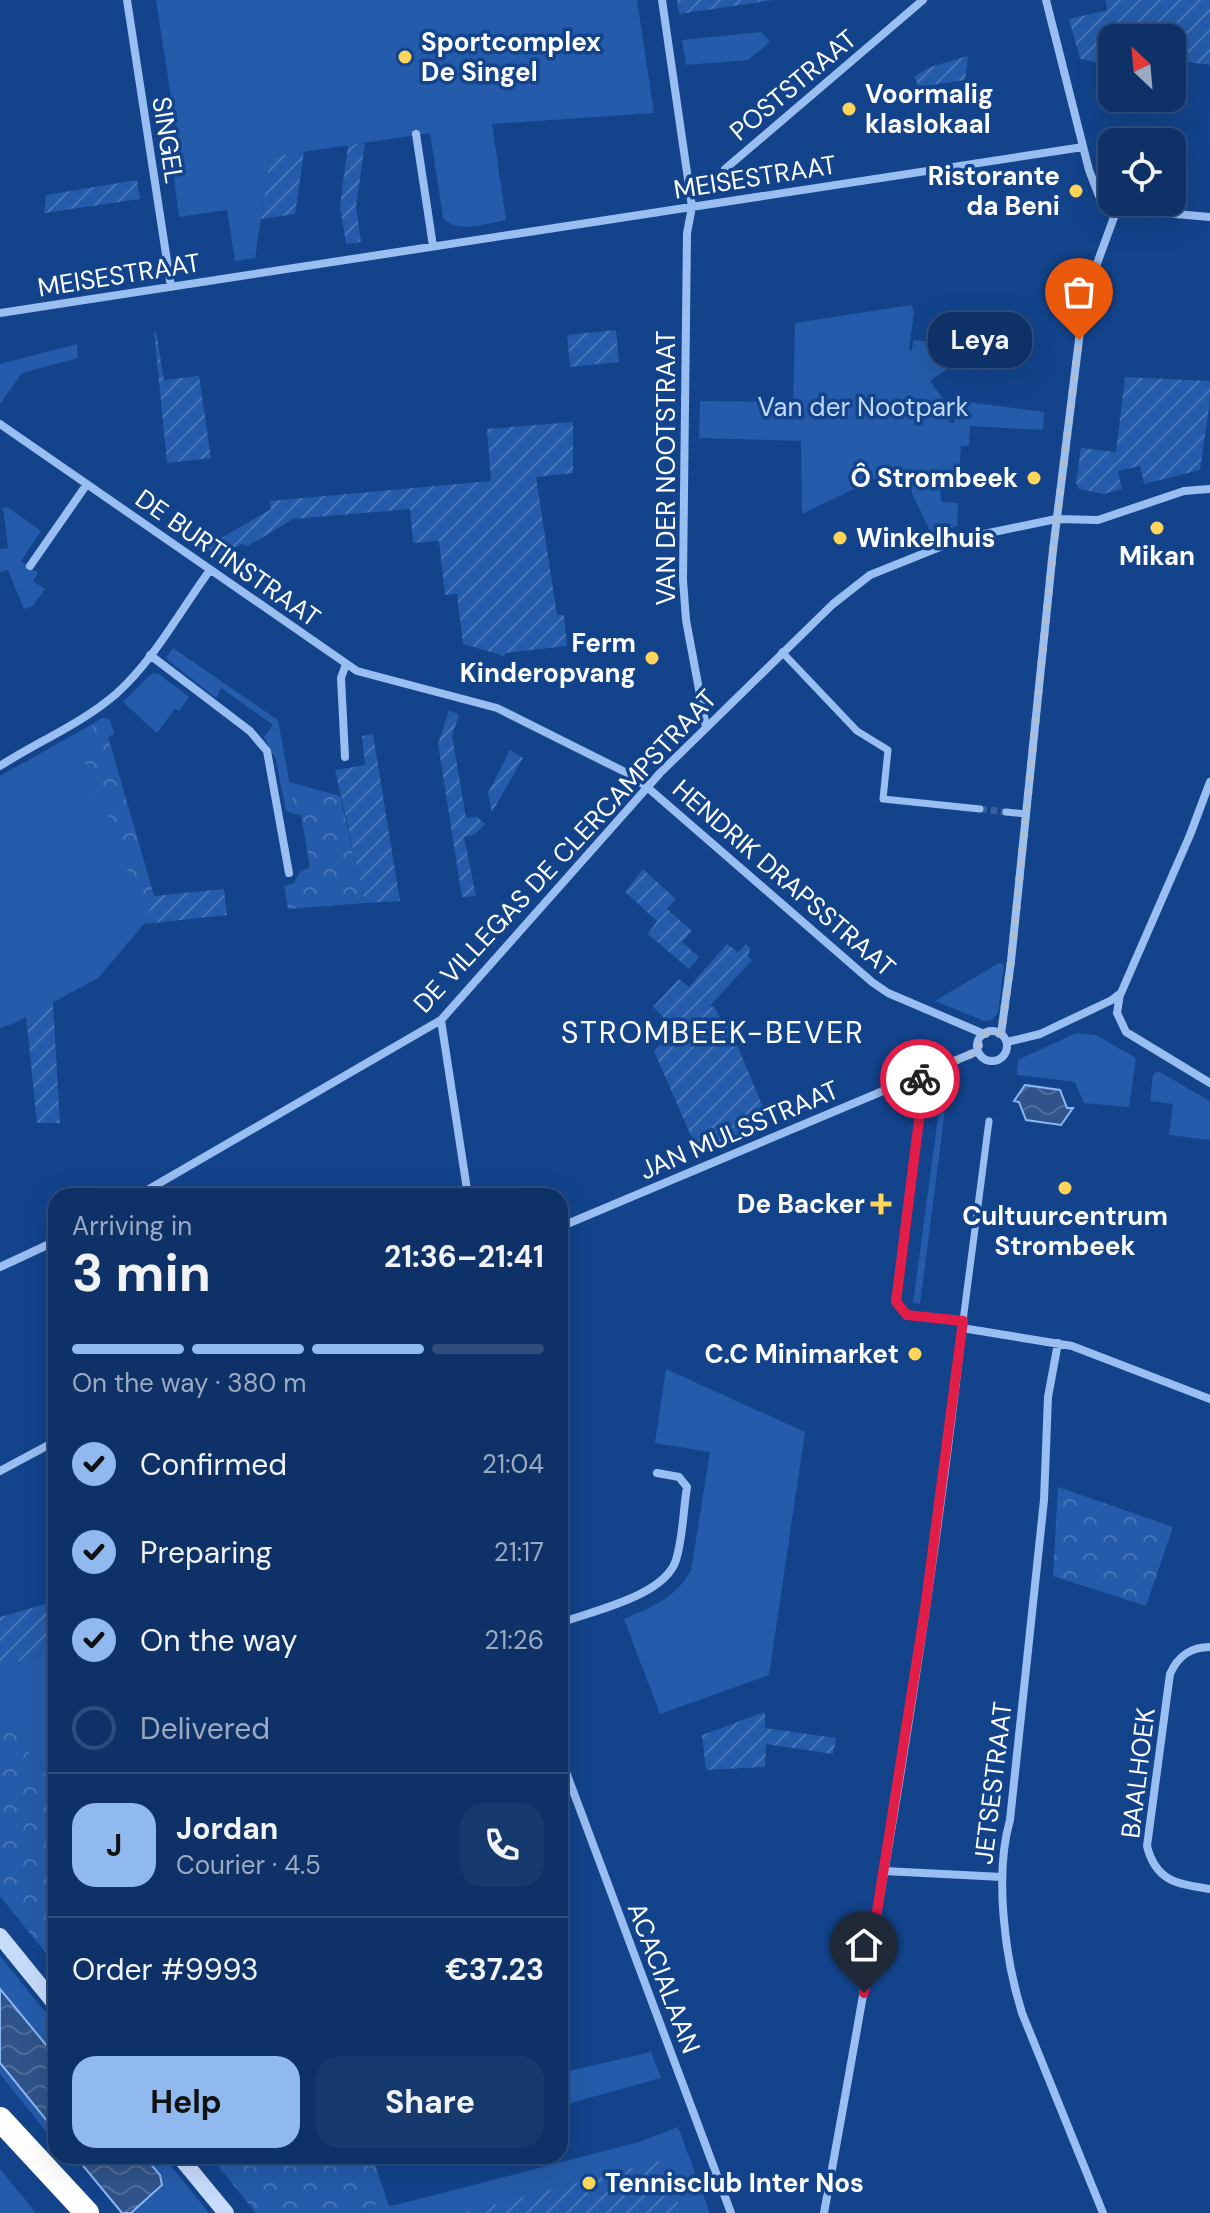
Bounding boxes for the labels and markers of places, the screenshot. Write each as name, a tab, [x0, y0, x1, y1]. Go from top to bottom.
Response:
place label: Sportcomplex De Singel	[421, 25, 601, 89]
marker: Sportcomplex De Singel	[396, 48, 414, 66]
place label: Voormalig klaslokaal	[865, 77, 993, 141]
marker: Voormalig klaslokaal	[840, 100, 858, 118]
place label: Ristorante da Beni	[928, 159, 1060, 223]
marker: Ristorante da Beni	[1067, 182, 1085, 200]
pin	[1045, 258, 1113, 340]
callout: Leya	[927, 312, 1031, 368]
place label: Ô Strombeek	[850, 461, 1018, 495]
marker: Ô Strombeek	[1025, 469, 1043, 487]
marker: Mikan	[1148, 519, 1166, 537]
place label: Winkelhuis	[856, 521, 995, 555]
marker: Winkelhuis	[831, 529, 849, 547]
place label: Mikan	[1119, 539, 1195, 573]
place label: Ferm Kinderopvang	[460, 626, 636, 690]
marker: Ferm Kinderopvang	[643, 649, 661, 667]
marker: Cultuurcentrum Strombeek	[1056, 1179, 1074, 1197]
place label: De Backer	[737, 1187, 865, 1221]
marker: De Backer	[872, 1195, 890, 1213]
place label: Cultuurcentrum Strombeek	[962, 1199, 1168, 1263]
place label: C.C Minimarket	[704, 1337, 899, 1371]
marker: C.C Minimarket	[906, 1345, 924, 1363]
pin	[830, 1911, 898, 1993]
place label: Tennisclub Inter Nos	[605, 2166, 864, 2200]
marker: Tennisclub Inter Nos	[580, 2174, 598, 2192]

